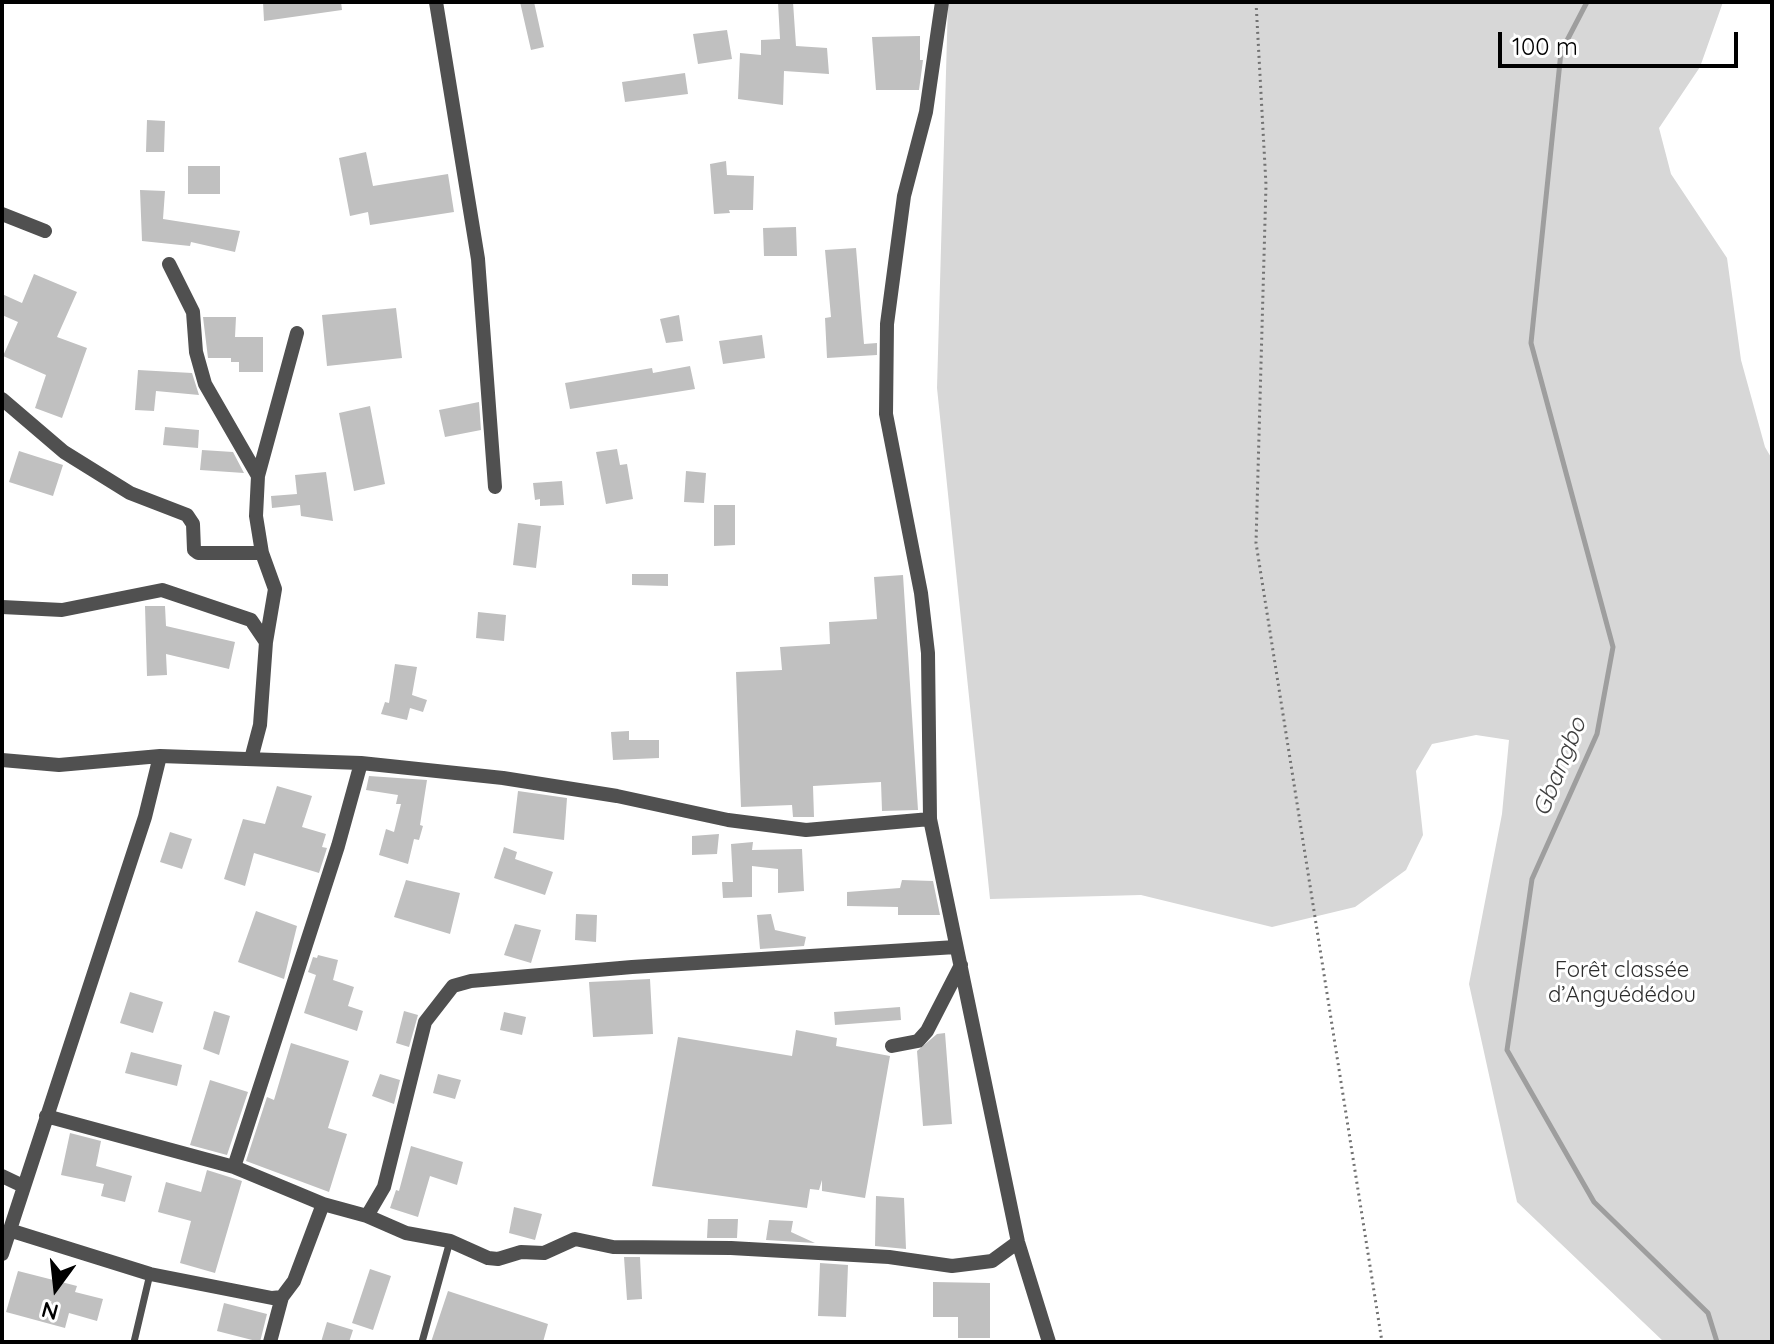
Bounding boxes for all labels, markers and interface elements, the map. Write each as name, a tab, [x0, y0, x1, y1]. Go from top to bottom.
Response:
scale bar	[1502, 16, 1742, 66]
text: 100 m	[1512, 31, 1578, 61]
water label: Gbangbo	[1527, 714, 1593, 820]
park label: Forêt classée d’Anguédédou	[1548, 957, 1696, 1008]
north arrow	[16, 1248, 96, 1328]
text: N	[38, 1296, 61, 1327]

